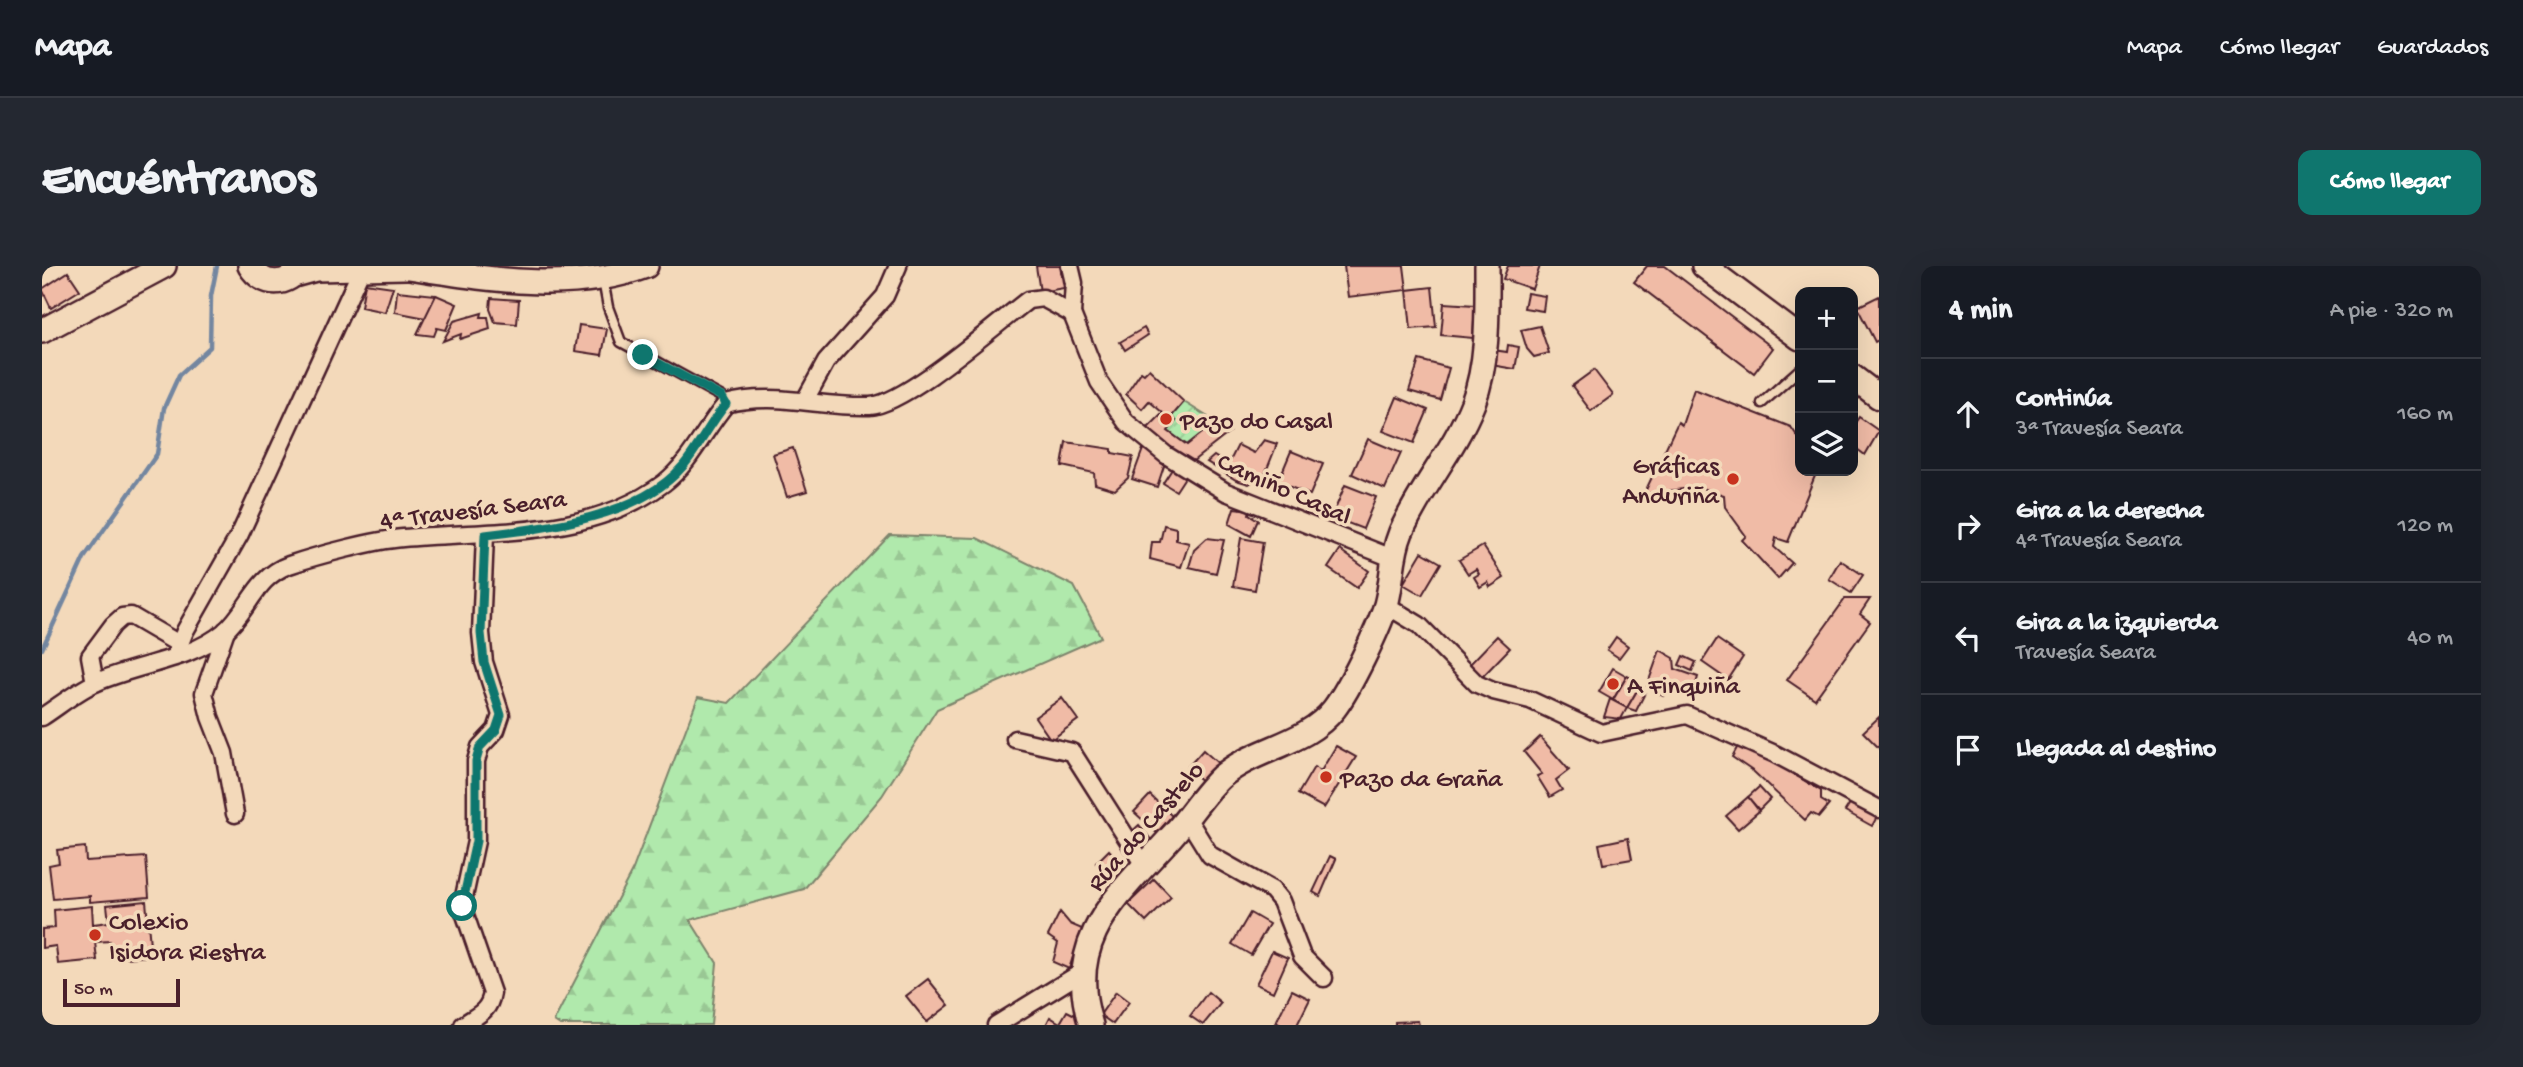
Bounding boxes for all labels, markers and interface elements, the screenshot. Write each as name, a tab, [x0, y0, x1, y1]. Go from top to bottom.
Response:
text: Mapa	[35, 29, 111, 67]
text: Mapa	[2127, 34, 2182, 63]
text: Cómo llegar	[2220, 34, 2339, 63]
text: Guardados	[2377, 34, 2488, 63]
button: Cómo llegar	[2298, 150, 2481, 215]
text: Encuéntranos	[42, 153, 315, 211]
map controls	[1795, 287, 1858, 476]
button: +	[1795, 287, 1858, 350]
text: 4 min	[1949, 294, 2012, 329]
text: A pie · 320 m	[2330, 298, 2453, 325]
route end	[627, 339, 658, 370]
button: −	[1795, 350, 1858, 413]
text: Continúa	[2016, 385, 2111, 416]
icon: ahead	[1949, 395, 1987, 433]
text: 160 m	[2397, 401, 2453, 428]
place label: Pazo do Casal	[1179, 408, 1333, 439]
marker: Pazo do Casal	[1158, 411, 1174, 427]
button: layers	[1795, 413, 1858, 476]
text: 3ª Travesía Seara	[2016, 416, 2183, 443]
street label: Camiño Casal	[1212, 448, 1355, 534]
place label: Gráficas Anduriña	[1622, 453, 1721, 514]
marker: Gráficas Anduriña	[1725, 471, 1741, 487]
street label: 4ª Travesía Seara	[379, 485, 570, 539]
text: Gira a la derecha	[2016, 497, 2203, 528]
icon: right	[1949, 507, 1987, 545]
text: 120 m	[2398, 513, 2453, 540]
text: 4ª Travesía Seara	[2016, 528, 2182, 555]
text: Gira a la izquierda	[2016, 609, 2218, 640]
icon: left	[1949, 619, 1987, 657]
text: 40 m	[2407, 625, 2453, 652]
text: Travesía Seara	[2016, 640, 2156, 667]
place label: A Finquiña	[1627, 673, 1742, 704]
marker: A Finquiña	[1605, 676, 1621, 692]
icon: arrive	[1949, 731, 1987, 769]
text: Llegada al destino	[2016, 735, 2216, 766]
street label: Rúa do Castelo	[1082, 756, 1212, 900]
place label: Pazo da Graña	[1339, 766, 1504, 797]
marker: Pazo da Graña	[1318, 769, 1334, 785]
route start	[446, 890, 477, 921]
place label: Colexio Isidora Riestra	[109, 909, 267, 970]
marker: Colexio Isidora Riestra	[87, 927, 103, 943]
scale bar	[63, 976, 180, 1008]
text: 50 m	[74, 979, 113, 1002]

